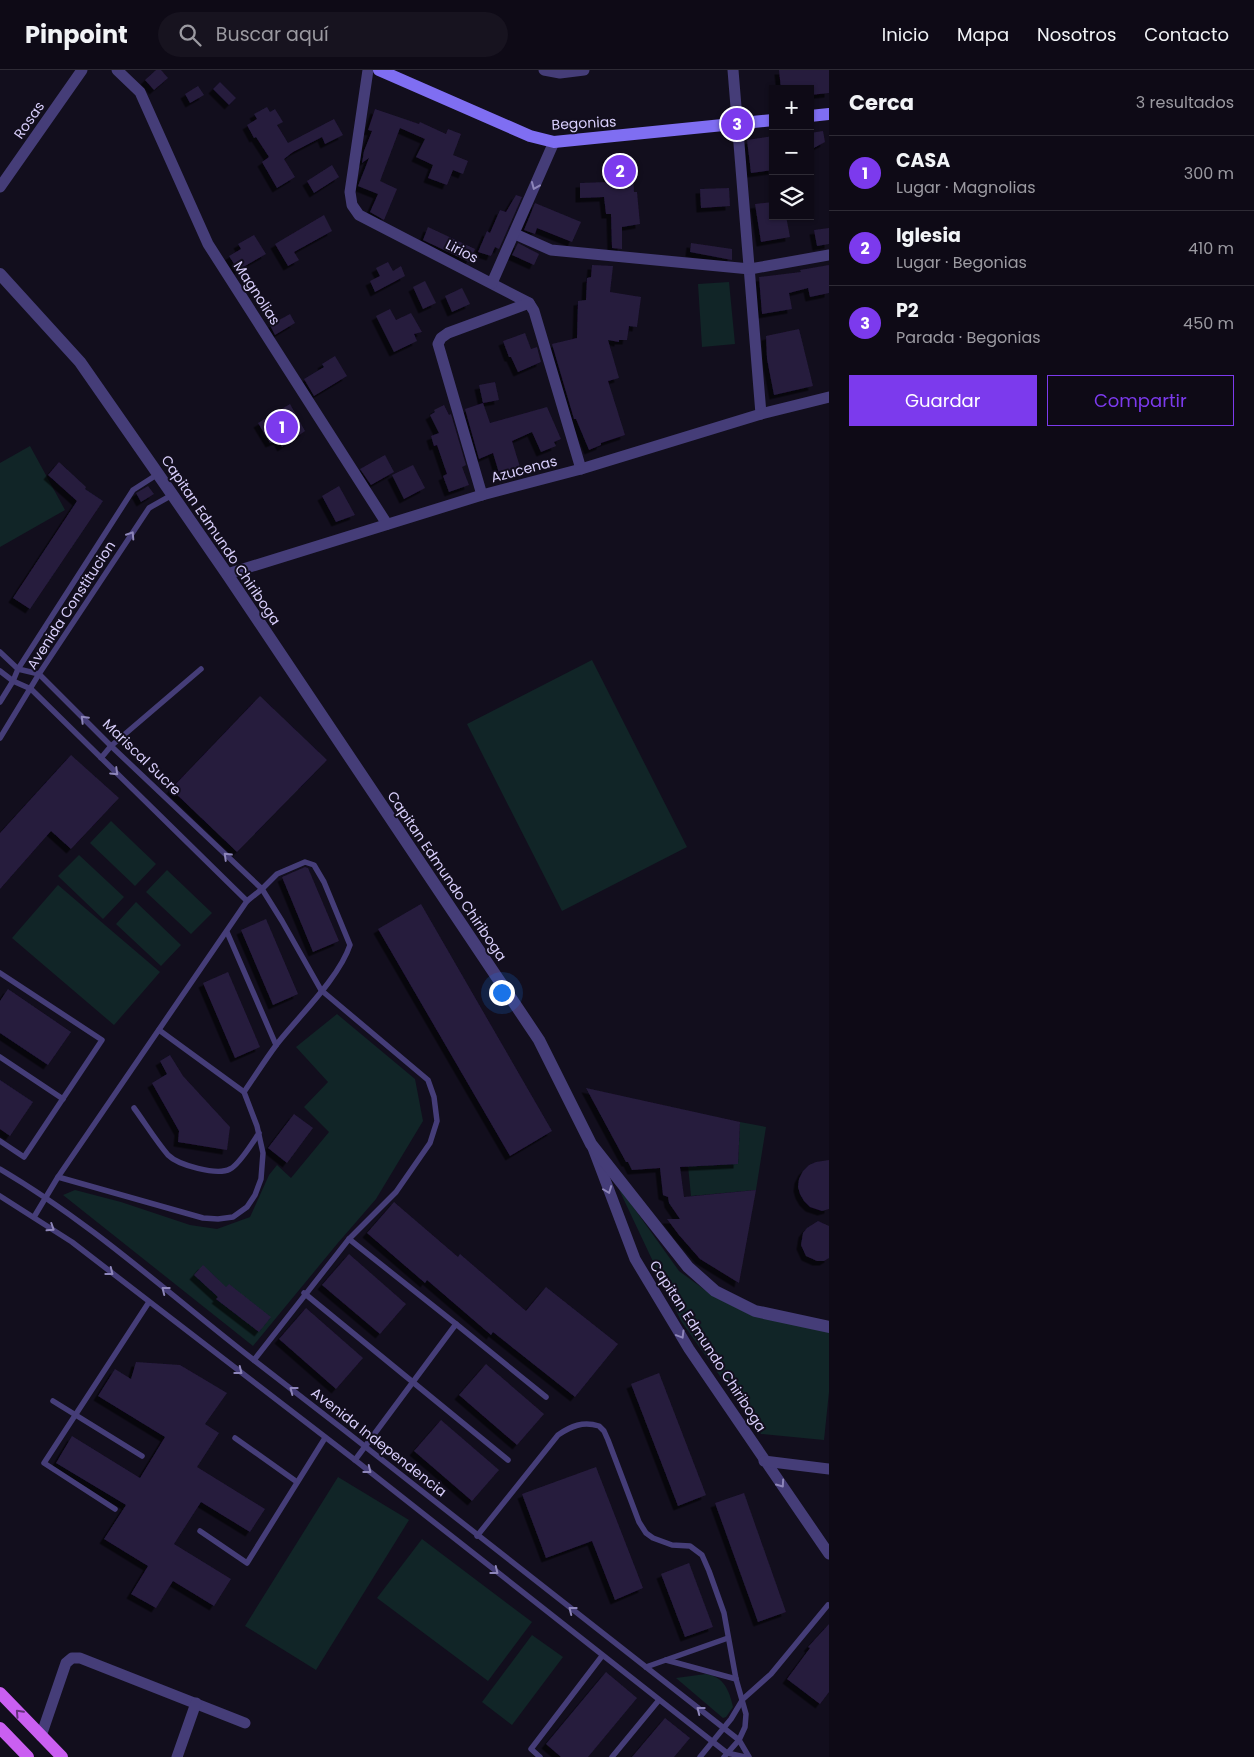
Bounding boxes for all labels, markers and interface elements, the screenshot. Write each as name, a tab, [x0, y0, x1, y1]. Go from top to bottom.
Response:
search box	[158, 12, 508, 57]
text: Pinpoint	[25, 18, 128, 51]
icon: search	[176, 21, 204, 49]
text: Buscar aquí	[216, 21, 329, 48]
text: Inicio	[882, 22, 929, 47]
text: Mapa	[957, 22, 1009, 47]
text: Nosotros	[1037, 22, 1116, 47]
text: Contacto	[1144, 22, 1229, 47]
map controls	[769, 85, 814, 220]
button: +	[769, 85, 814, 130]
text: Cerca	[849, 88, 914, 117]
text: 3 resultados	[1136, 91, 1234, 114]
street label: Rosas	[9, 97, 49, 143]
pin: 3	[721, 105, 753, 143]
street label: Begonias	[551, 111, 617, 135]
button: −	[769, 130, 814, 175]
text: CASA	[896, 147, 950, 174]
pin: 2	[604, 152, 636, 190]
text: 1	[862, 162, 868, 185]
text: 300 m	[1184, 162, 1234, 185]
button: layers	[769, 175, 814, 220]
text: Lugar · Magnolias	[896, 176, 1036, 199]
one-way arrow	[531, 182, 541, 190]
text: Iglesia	[896, 222, 961, 249]
street label: Lirios	[442, 234, 482, 268]
text: 2	[860, 237, 870, 260]
text: 410 m	[1188, 237, 1234, 260]
text: Lugar · Begonias	[896, 251, 1027, 274]
street label: Magnolias	[229, 257, 285, 329]
text: P2	[896, 297, 919, 324]
text: 3	[860, 312, 870, 335]
text: 450 m	[1183, 312, 1234, 335]
text: Parada · Begonias	[896, 326, 1041, 349]
button: Guardar	[849, 375, 1037, 426]
button: Compartir	[1047, 375, 1234, 426]
pin: 1	[266, 408, 298, 446]
street label: Capitan Edmundo Chiriboga	[157, 451, 285, 629]
street label: Azucenas	[489, 451, 559, 487]
one-way arrow	[125, 532, 134, 541]
street label: Avenida Constitucion	[22, 537, 120, 673]
street label: Mariscal Sucre	[98, 714, 186, 800]
one-way arrow	[81, 716, 90, 725]
one-way arrow	[109, 766, 118, 775]
street label: Capitan Edmundo Chiriboga	[383, 787, 511, 965]
one-way arrow	[223, 853, 232, 862]
your location	[489, 980, 515, 1006]
one-way arrow	[602, 1185, 612, 1194]
one-way arrow	[45, 1222, 54, 1231]
street label: Capitan Edmundo Chiriboga	[645, 1256, 771, 1436]
one-way arrow	[104, 1266, 114, 1275]
one-way arrow	[162, 1287, 171, 1295]
one-way arrow	[674, 1329, 684, 1338]
one-way arrow	[233, 1366, 242, 1374]
street label: Avenida Independencia	[307, 1383, 451, 1501]
one-way arrow	[289, 1387, 299, 1396]
one-way arrow	[362, 1465, 371, 1474]
one-way arrow	[775, 1479, 784, 1488]
one-way arrow	[489, 1566, 498, 1574]
one-way arrow	[569, 1607, 578, 1615]
one-way arrow	[697, 1707, 706, 1715]
one-way arrow	[16, 1709, 25, 1718]

